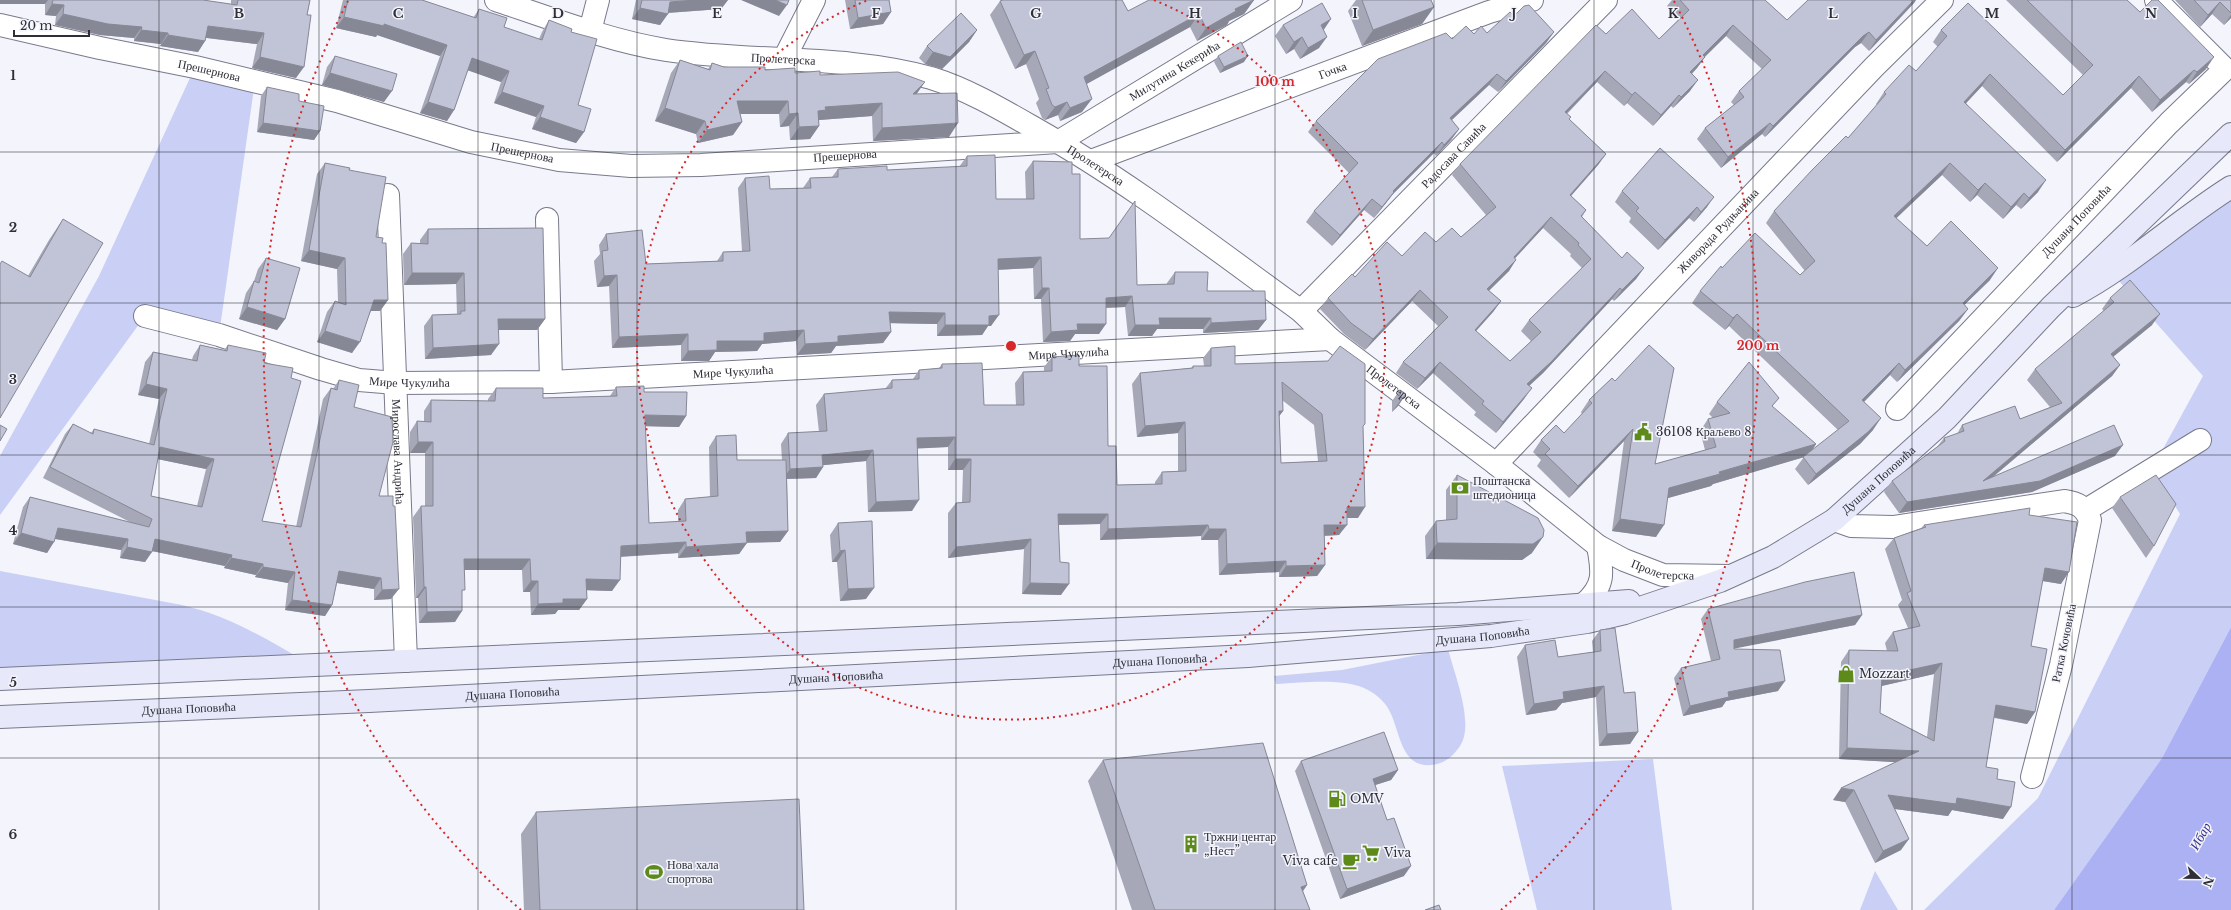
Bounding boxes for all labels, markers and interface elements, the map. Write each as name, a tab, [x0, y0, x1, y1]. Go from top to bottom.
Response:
text: B	[234, 5, 244, 22]
text: C	[393, 5, 404, 22]
text: D	[552, 5, 564, 22]
text: E	[712, 5, 722, 22]
text: F	[872, 5, 881, 22]
text: G	[1030, 5, 1042, 22]
text: H	[1189, 5, 1201, 22]
text: I	[1352, 5, 1358, 22]
text: J	[1508, 5, 1517, 22]
text: K	[1668, 5, 1679, 22]
text: L	[1828, 5, 1838, 22]
text: M	[1985, 5, 2000, 22]
text: N	[2145, 5, 2157, 22]
scale bar	[14, 12, 89, 38]
text: 20 m	[20, 18, 52, 33]
street label: Милутина Кекерића	[1126, 37, 1223, 104]
street label: Пролетерска	[750, 50, 817, 68]
street label: Прешернова	[177, 56, 243, 85]
street label: Гочка	[1316, 58, 1349, 82]
text: 1	[10, 67, 16, 84]
text: 100 m	[1255, 74, 1296, 89]
street label: Радосава Савића	[1418, 118, 1489, 191]
street label: Прешернова	[490, 138, 556, 166]
street label: Пролетерска	[1064, 141, 1128, 189]
street label: Прешернова	[813, 146, 878, 165]
street label: Душана Поповића	[2038, 180, 2114, 260]
street label: Живорада Рудњанина	[1674, 184, 1762, 276]
text: 2	[9, 219, 17, 236]
text: 200 m	[1737, 338, 1780, 353]
centre of rings	[1004, 339, 1018, 353]
street label: Мире Чукулића	[1028, 343, 1110, 363]
street label: Пролетерска	[1364, 361, 1425, 412]
street label: Мире Чукулића	[692, 362, 774, 381]
text: 3	[9, 371, 17, 388]
street label: Мире Чукулића	[369, 373, 450, 390]
street label: Мирослава Андрића	[389, 399, 408, 505]
public building icon: 36108 Краљево 8	[1633, 422, 1653, 442]
place label: 36108 Краљево 8	[1656, 424, 1751, 439]
street label: Душана Поповића	[1838, 442, 1919, 517]
place label: Поштанска штедионица	[1473, 473, 1536, 502]
bank icon: Поштанска штедионица	[1450, 478, 1470, 498]
text: 4	[9, 522, 18, 539]
street label: Пролетерска	[1629, 555, 1695, 582]
street label: Ратка Кочовића	[2048, 602, 2079, 684]
street label: Душана Поповића	[1435, 622, 1531, 648]
street label: Душана Поповића	[1112, 650, 1208, 670]
shop icon: Mozzart	[1836, 664, 1856, 684]
place label: Mozzart	[1859, 666, 1910, 681]
street label: Душана Поповића	[788, 667, 884, 686]
text: 5	[9, 674, 17, 691]
street label: Душана Поповића	[465, 683, 561, 703]
street label: Душана Поповића	[141, 699, 237, 718]
fuel station icon: OMV	[1327, 789, 1347, 809]
place label: OMV	[1350, 791, 1384, 806]
water label: Ибар	[2186, 819, 2215, 854]
text: 6	[9, 826, 18, 843]
place label: Тржни центар „Нест”	[1204, 829, 1276, 858]
building icon: Тржни центар „Нест”	[1181, 834, 1201, 854]
supermarket icon: Viva	[1361, 843, 1381, 863]
place label: Viva	[1383, 845, 1412, 860]
cafe icon: Viva cafe	[1341, 851, 1361, 871]
place label: Viva cafe	[1282, 853, 1338, 868]
place label: Нова хала спортова	[667, 857, 719, 886]
north arrow	[2179, 858, 2219, 898]
sports icon: Нова хала спортова	[644, 862, 664, 882]
text: N	[2200, 874, 2217, 890]

